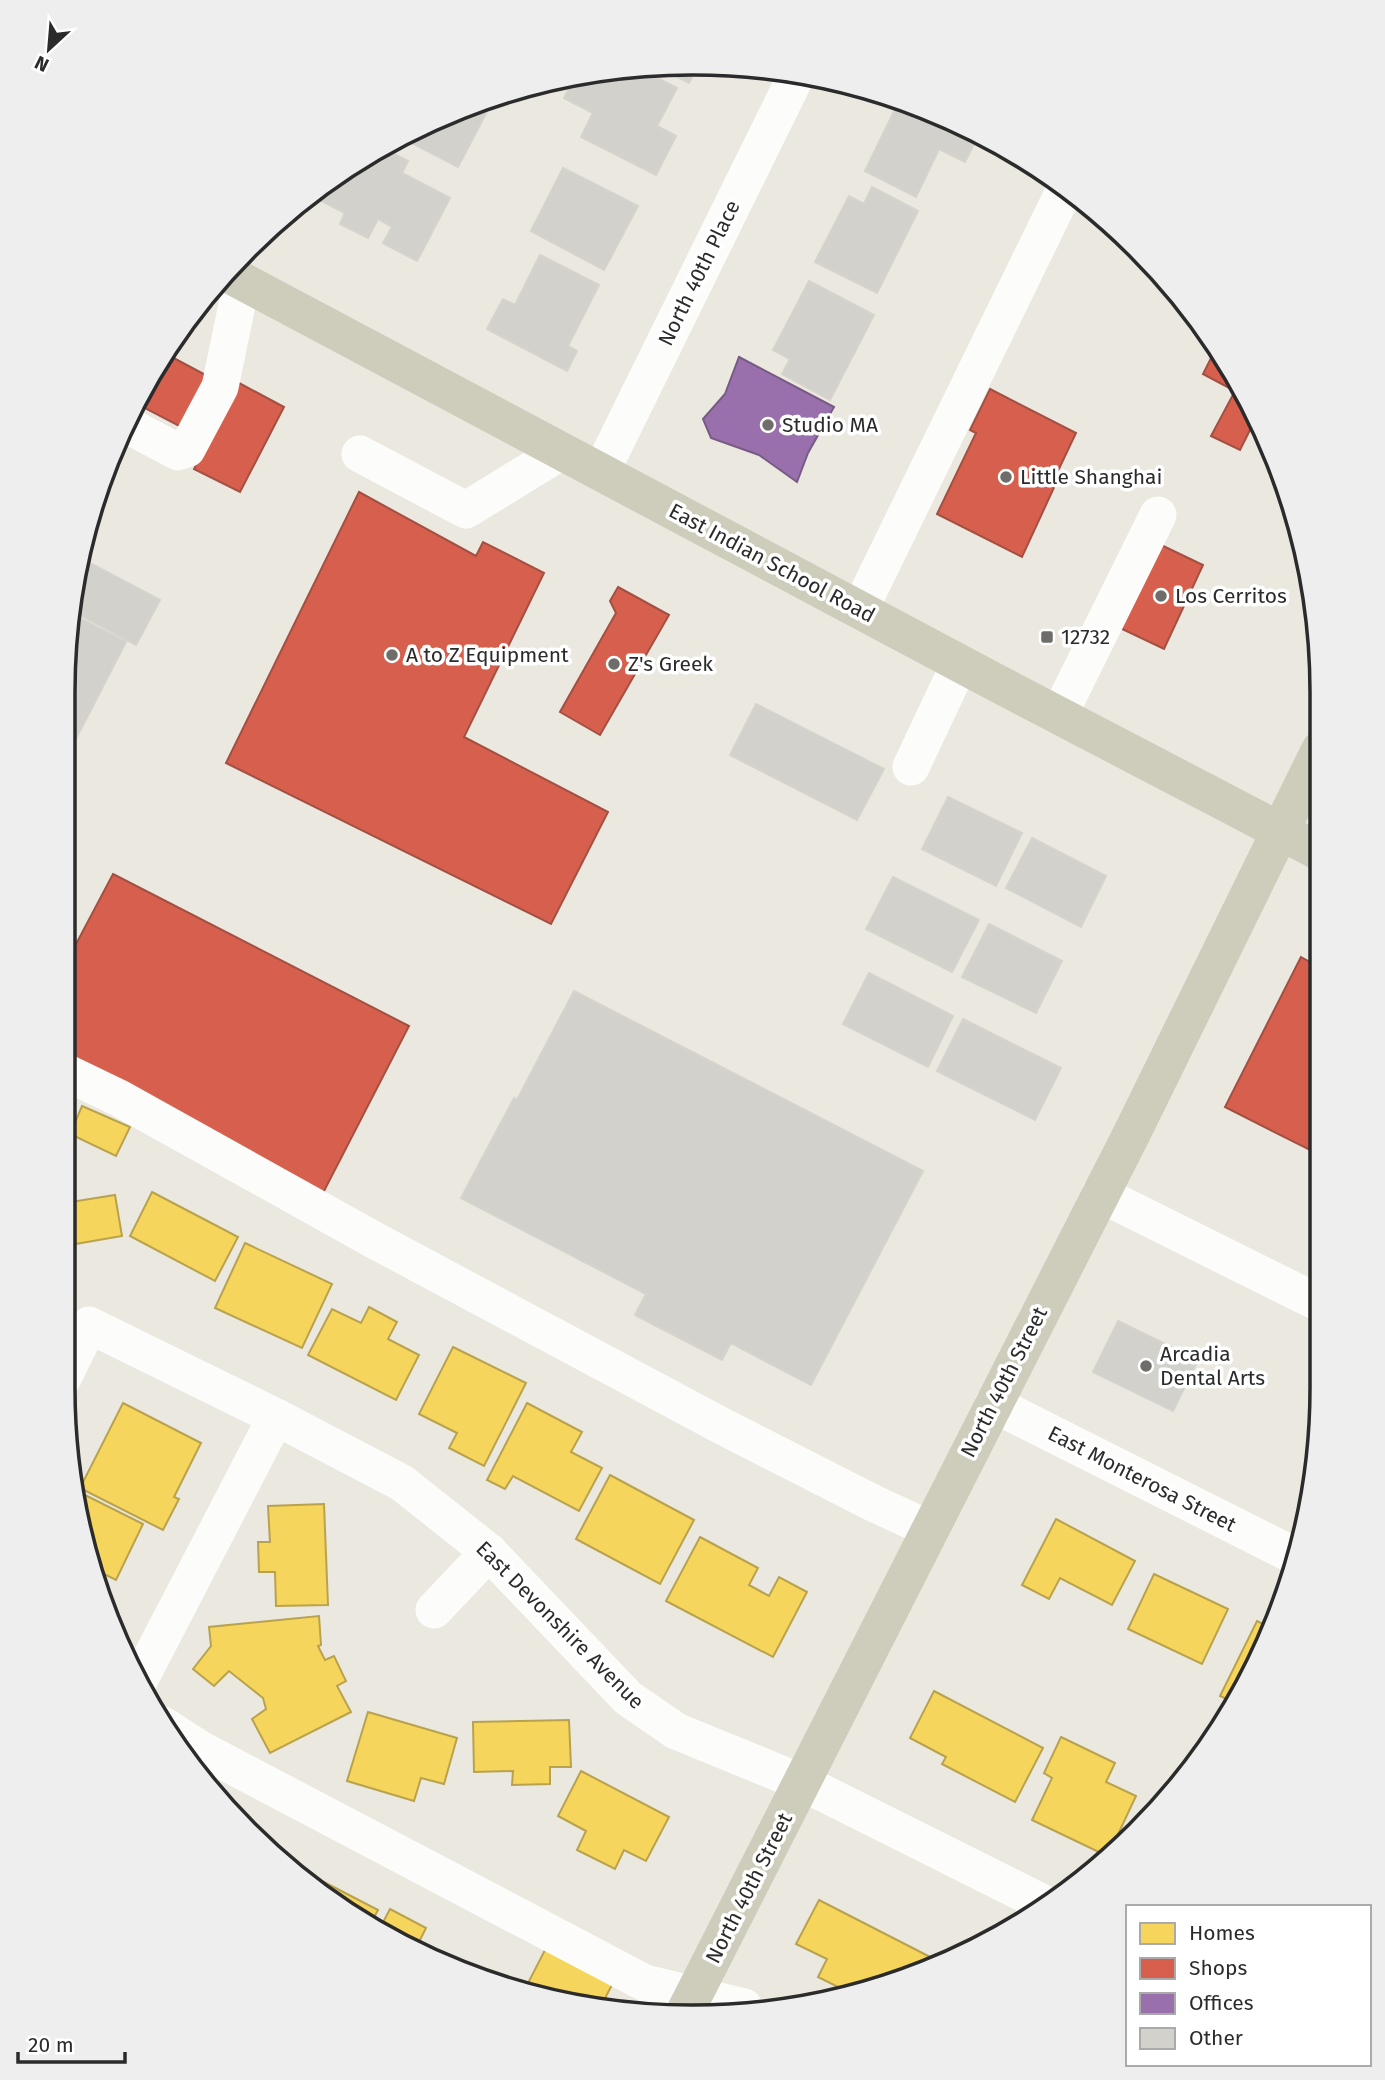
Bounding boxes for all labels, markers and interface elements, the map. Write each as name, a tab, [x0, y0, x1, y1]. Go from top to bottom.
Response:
north arrow	[14, 14, 84, 84]
text: N	[31, 51, 52, 77]
street label: North 40th Place	[652, 196, 746, 350]
place label: Studio MA	[782, 412, 878, 438]
marker: Studio MA	[760, 417, 776, 433]
place label: Little Shanghai	[1020, 464, 1162, 490]
marker: Little Shanghai	[998, 469, 1014, 485]
street label: East Indian School Road	[664, 498, 880, 628]
place label: Los Cerritos	[1175, 583, 1287, 609]
marker: Los Cerritos	[1153, 588, 1169, 604]
place label: 12732	[1061, 624, 1110, 650]
marker: 12732	[1039, 629, 1055, 645]
place label: A to Z Equipment	[406, 642, 569, 668]
marker: A to Z Equipment	[384, 647, 400, 663]
place label: Z's Greek	[628, 651, 713, 677]
marker: Z's Greek	[606, 656, 622, 672]
street label: North 40th Street	[955, 1302, 1053, 1462]
place label: Arcadia Dental Arts	[1160, 1341, 1265, 1391]
marker: Arcadia Dental Arts	[1138, 1358, 1154, 1374]
street label: East Monterosa Street	[1043, 1420, 1241, 1538]
street label: East Devonshire Avenue	[471, 1536, 649, 1714]
street label: North 40th Street	[700, 1808, 798, 1968]
legend	[1126, 1905, 1371, 2066]
text: Homes	[1189, 1920, 1255, 1946]
text: Shops	[1189, 1955, 1247, 1981]
text: Offices	[1189, 1990, 1254, 2016]
scale bar	[18, 2021, 124, 2064]
text: Other	[1189, 2025, 1243, 2051]
text: 20 m	[28, 2032, 74, 2058]

